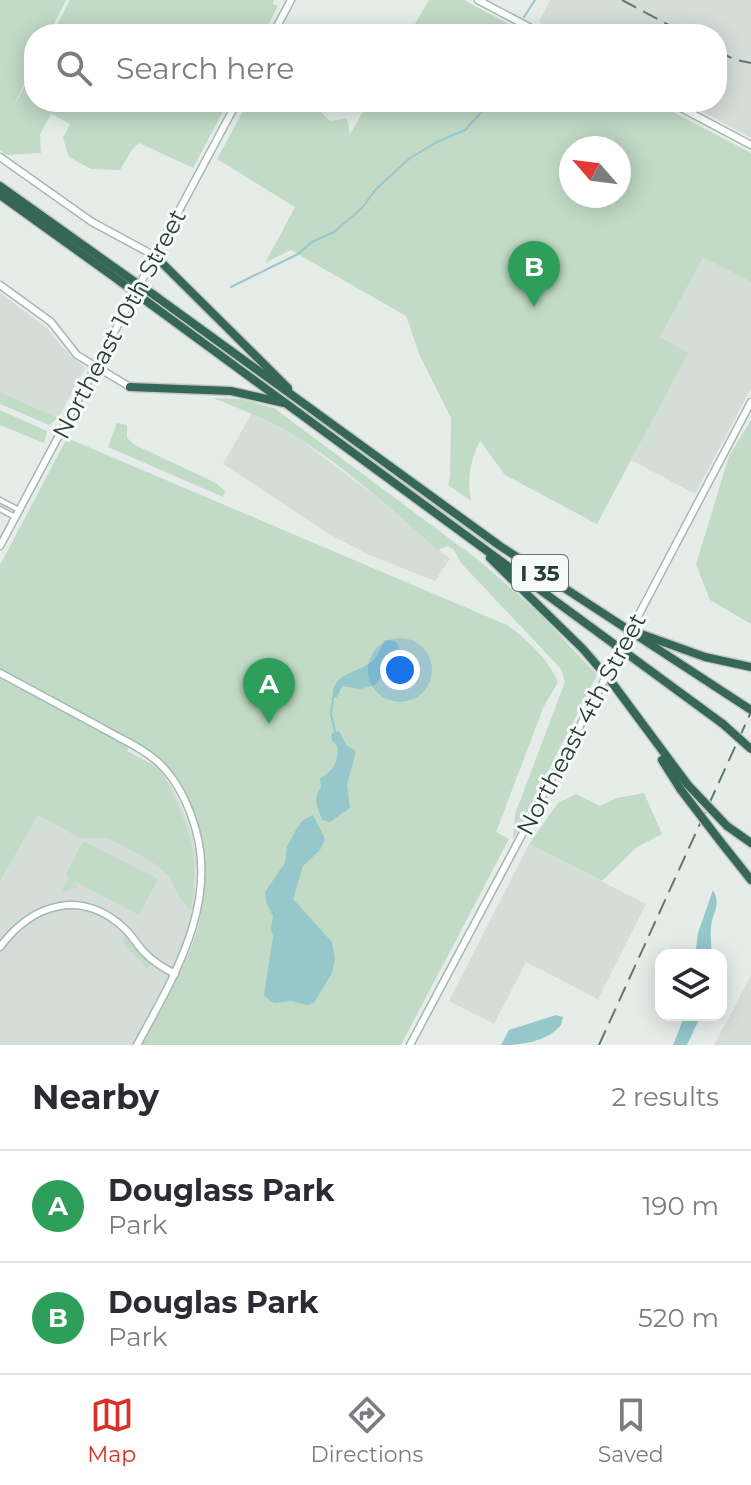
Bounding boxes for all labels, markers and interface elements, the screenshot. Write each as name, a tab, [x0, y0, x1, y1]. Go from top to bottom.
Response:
search box	[24, 24, 727, 112]
icon: search	[52, 46, 96, 90]
text: Search here	[116, 50, 294, 87]
north arrow	[559, 136, 631, 208]
street label: Northeast 10th Street	[46, 204, 192, 444]
pin: B	[508, 241, 560, 307]
road number: I 35	[512, 555, 568, 591]
street label: Northeast 4th Street	[510, 608, 652, 840]
your location	[380, 650, 420, 690]
pin: A	[243, 658, 295, 724]
map controls	[655, 949, 727, 1021]
button: layers	[655, 949, 727, 1021]
text: Nearby	[32, 1076, 159, 1118]
text: 2 results	[611, 1081, 719, 1113]
text: Douglass Park	[108, 1172, 334, 1209]
text: A	[48, 1190, 68, 1222]
text: 190 m	[642, 1190, 719, 1222]
text: Park	[108, 1209, 167, 1241]
text: Douglas Park	[108, 1284, 319, 1321]
text: B	[48, 1302, 68, 1334]
text: 520 m	[638, 1302, 719, 1334]
text: Park	[108, 1321, 167, 1353]
tab: Map	[87, 1393, 136, 1468]
tab: Directions	[311, 1393, 423, 1468]
tab: Saved	[598, 1393, 664, 1468]

